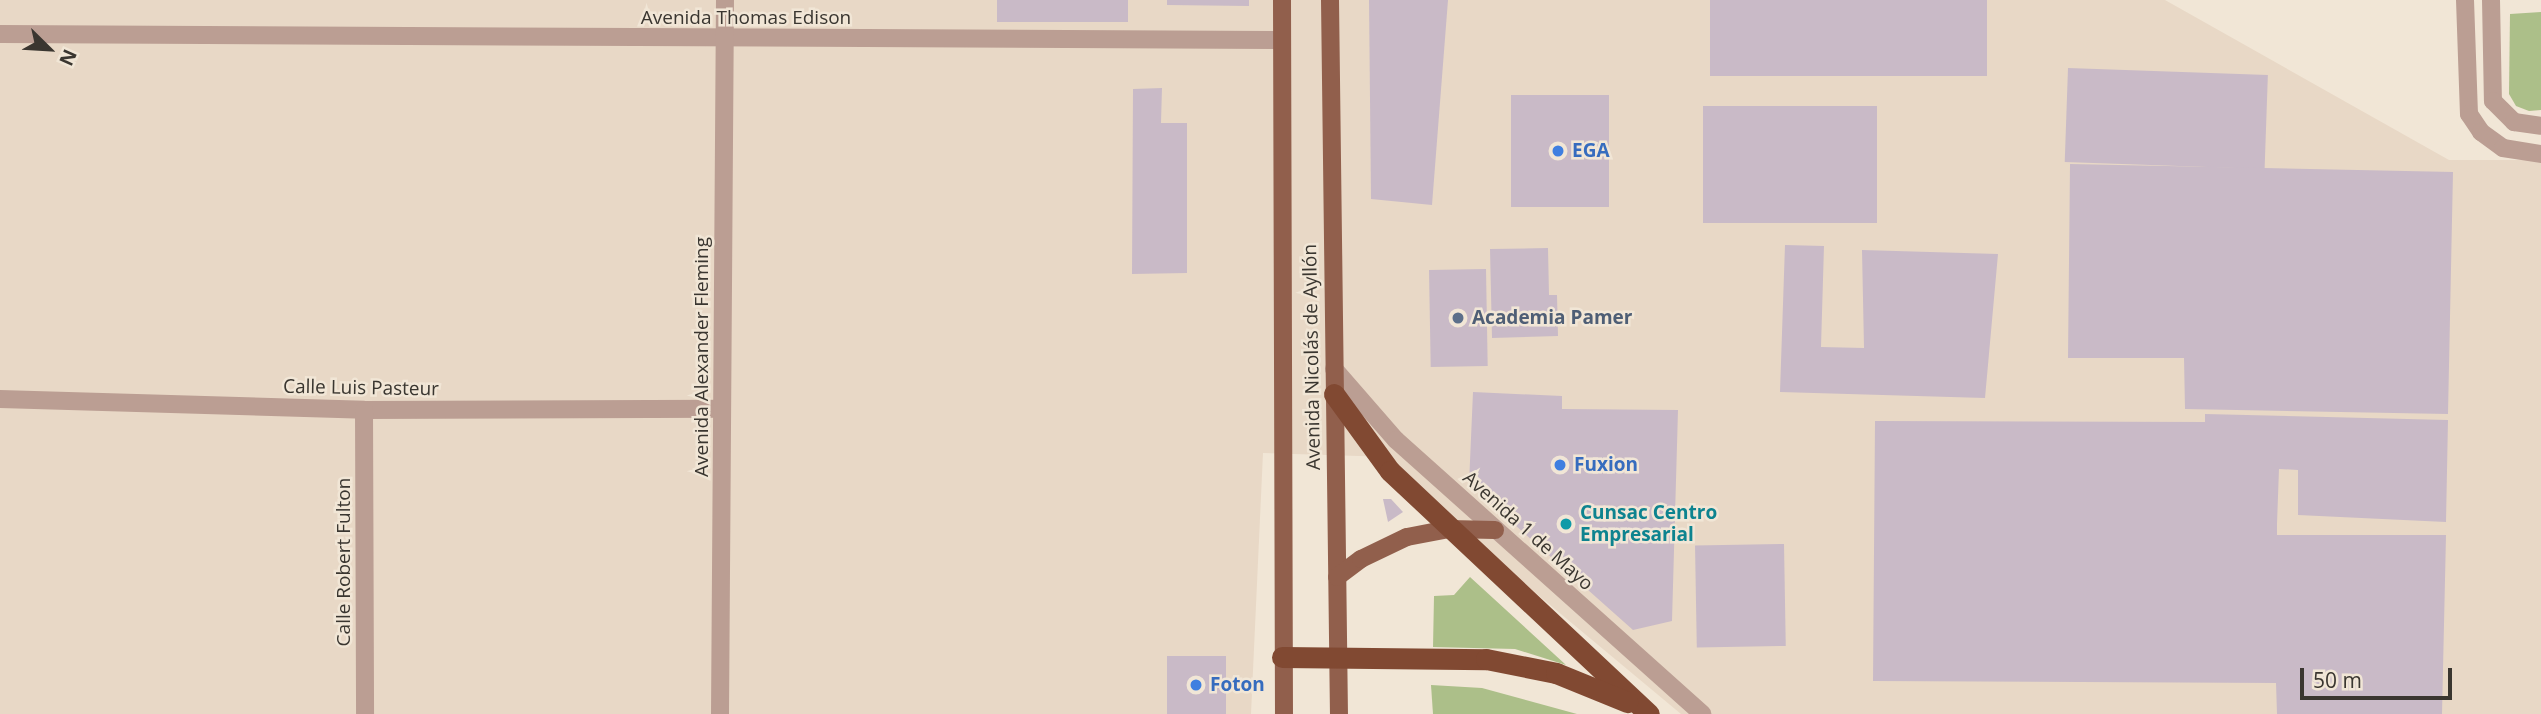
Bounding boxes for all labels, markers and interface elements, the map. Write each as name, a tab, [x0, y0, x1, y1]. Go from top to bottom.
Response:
street label: Avenida Thomas Edison	[641, 7, 851, 29]
north arrow	[14, 14, 84, 84]
text: N	[53, 45, 83, 70]
place label: EGA	[1572, 140, 1610, 162]
marker: EGA	[1550, 143, 1566, 159]
street label: Avenida Alexander Fleming	[691, 237, 713, 477]
street label: Avenida Nicolás de Ayllón	[1299, 244, 1325, 470]
place label: Academia Pamer	[1472, 307, 1632, 329]
marker: Academia Pamer	[1450, 310, 1466, 326]
street label: Calle Luis Pasteur	[283, 375, 439, 401]
place label: Fuxion	[1574, 454, 1638, 476]
marker: Fuxion	[1552, 457, 1568, 473]
street label: Avenida 1 de Mayo	[1458, 467, 1598, 595]
street label: Calle Robert Fulton	[333, 478, 355, 646]
place label: Cunsac Centro Empresarial	[1580, 502, 1717, 546]
marker: Cunsac Centro Empresarial	[1558, 516, 1574, 532]
scale bar	[2303, 654, 2455, 698]
text: 50 m	[2313, 666, 2362, 694]
place label: Foton	[1210, 674, 1265, 696]
marker: Foton	[1188, 677, 1204, 693]

